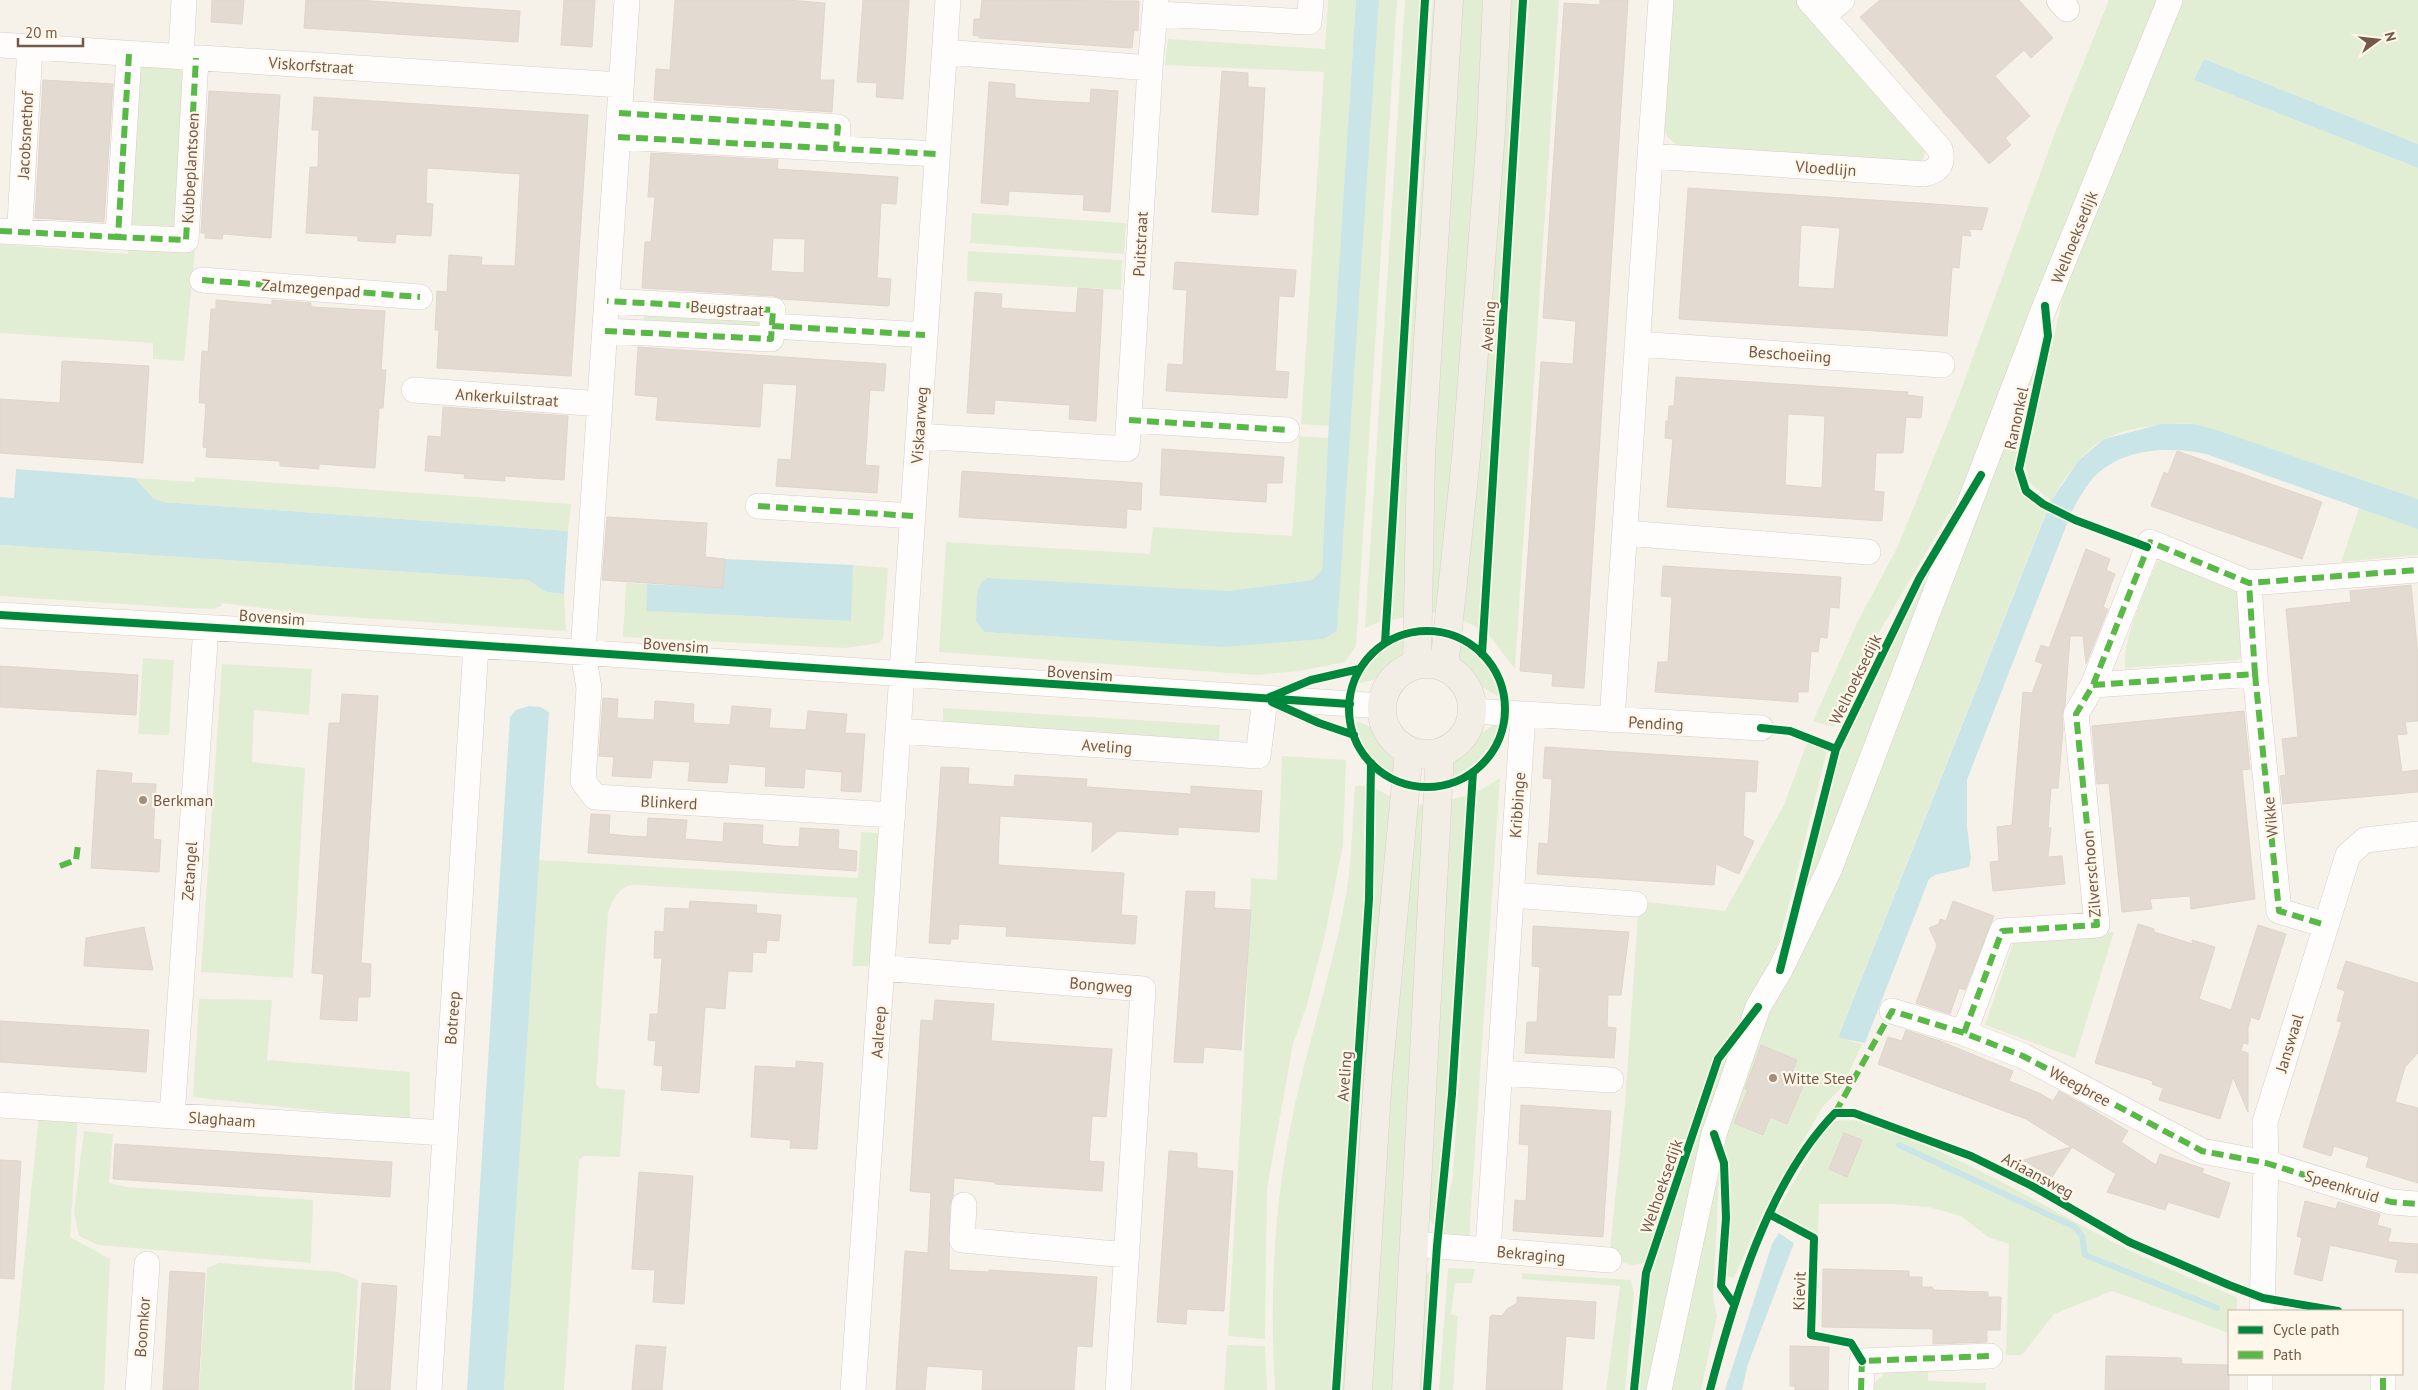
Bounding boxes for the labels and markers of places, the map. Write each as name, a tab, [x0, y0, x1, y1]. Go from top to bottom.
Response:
place label: Berkman	[153, 790, 213, 810]
marker: Berkman	[137, 794, 149, 806]
place label: Witte Stee	[1783, 1068, 1853, 1088]
marker: Witte Stee	[1767, 1072, 1779, 1084]

